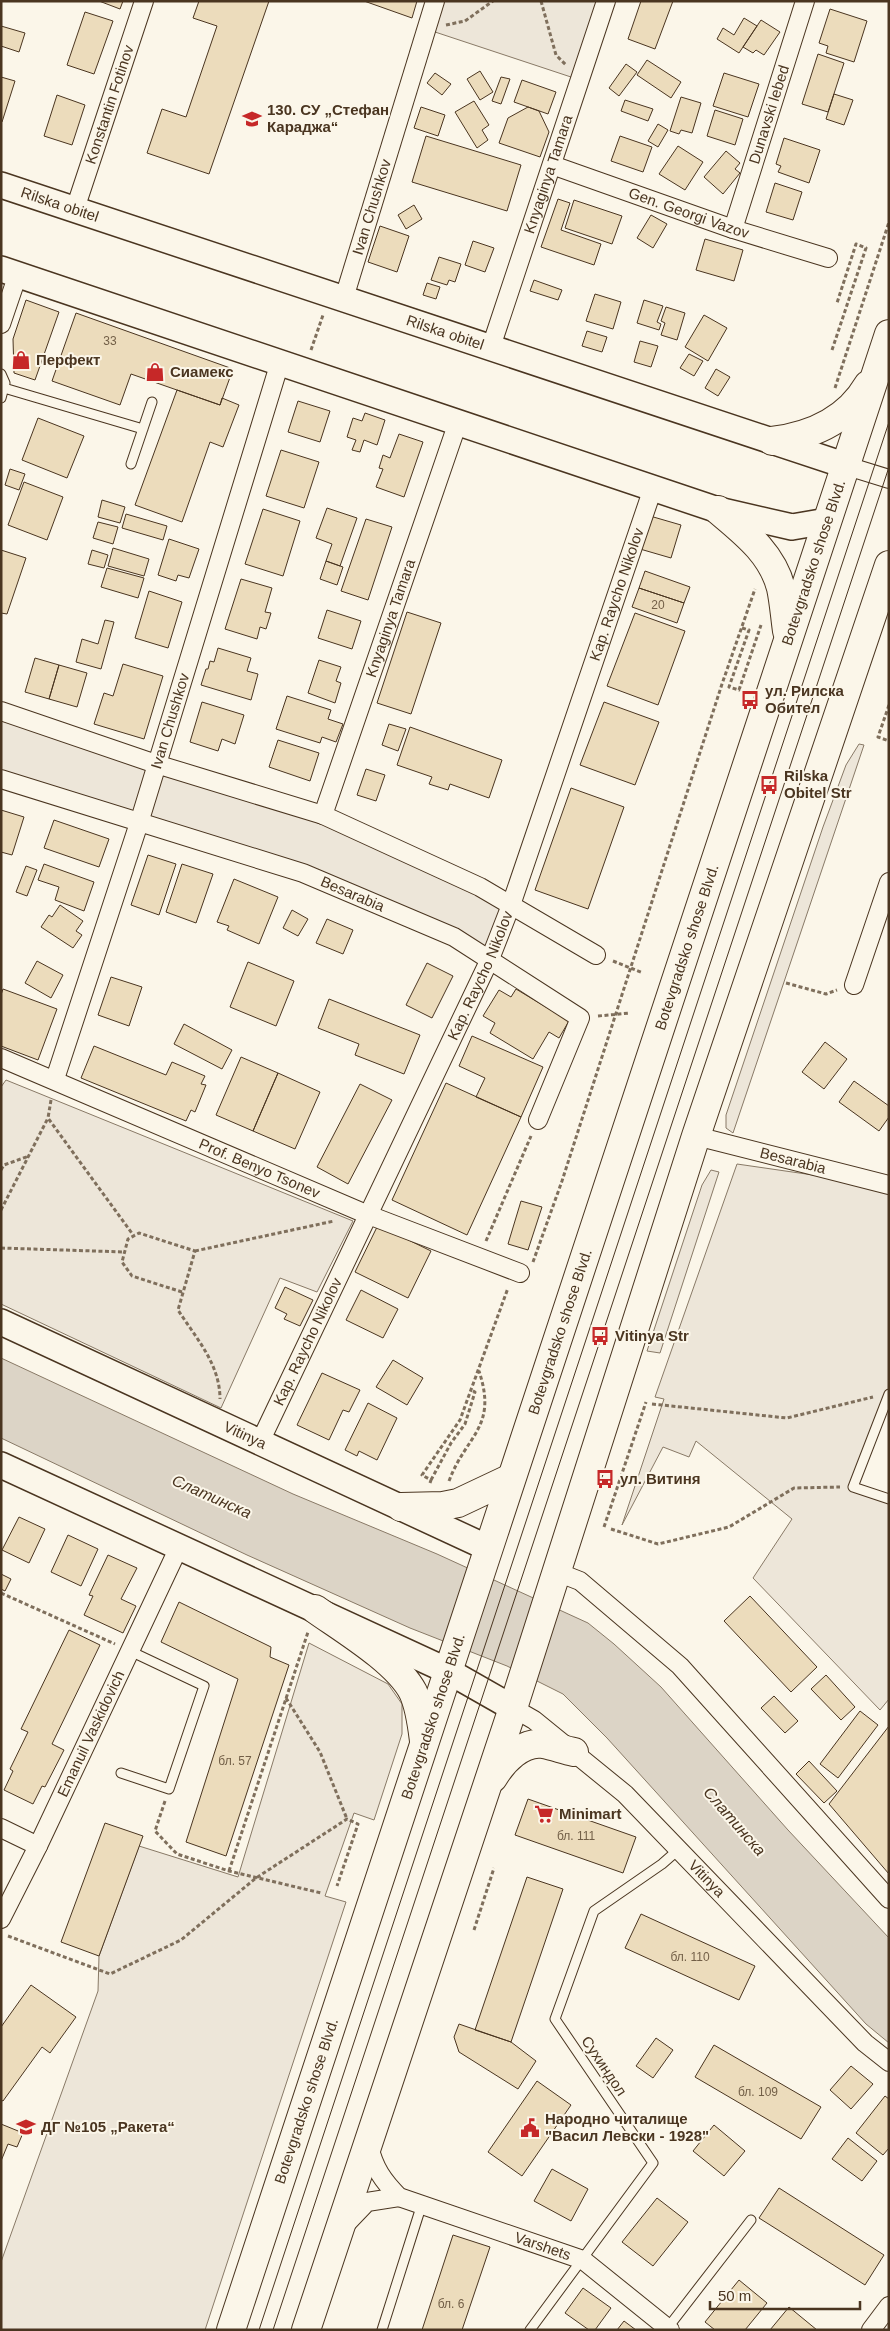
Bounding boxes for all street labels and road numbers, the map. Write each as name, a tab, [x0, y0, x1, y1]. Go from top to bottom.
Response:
street label: Konstantin Fotinov	[82, 42, 137, 166]
street label: Dunavski lebed	[745, 63, 792, 166]
street label: Knyaginya Tamara	[520, 112, 576, 236]
street label: Ivan Chushkov	[349, 157, 394, 257]
street label: Rilska obitel	[19, 183, 101, 225]
street label: Gen. Georgi Vazov	[626, 184, 752, 242]
street label: Rilska obitel	[404, 311, 486, 353]
street label: Botevgradsko shose Blvd.	[778, 477, 848, 647]
street label: Kap. Raycho Nikolov	[586, 525, 647, 663]
street label: Knyaginya Tamara	[362, 556, 418, 680]
street label: Ivan Chushkov	[147, 671, 192, 771]
street label: Botevgradsko shose Blvd.	[651, 862, 722, 1032]
street label: Besarabia	[318, 872, 388, 915]
street label: Kap. Raycho Nikolov	[444, 908, 516, 1042]
street label: Prof. Benyo Tsonev	[197, 1135, 323, 1202]
street label: Besarabia	[758, 1144, 829, 1177]
street label: Botevgradsko shose Blvd.	[524, 1247, 595, 1417]
street label: Kap. Raycho Nikolov	[270, 1275, 345, 1408]
street label: Vitinya	[221, 1418, 270, 1452]
street label: Botevgradsko shose Blvd.	[398, 1631, 468, 1801]
street label: Emanuil Vaskidovich	[54, 1668, 127, 1799]
street label: Vitinya	[685, 1856, 729, 1901]
street label: Botevgradsko shose Blvd.	[271, 2016, 341, 2186]
street label: Сухиндол	[578, 2033, 630, 2099]
street label: Varshets	[513, 2228, 573, 2263]

